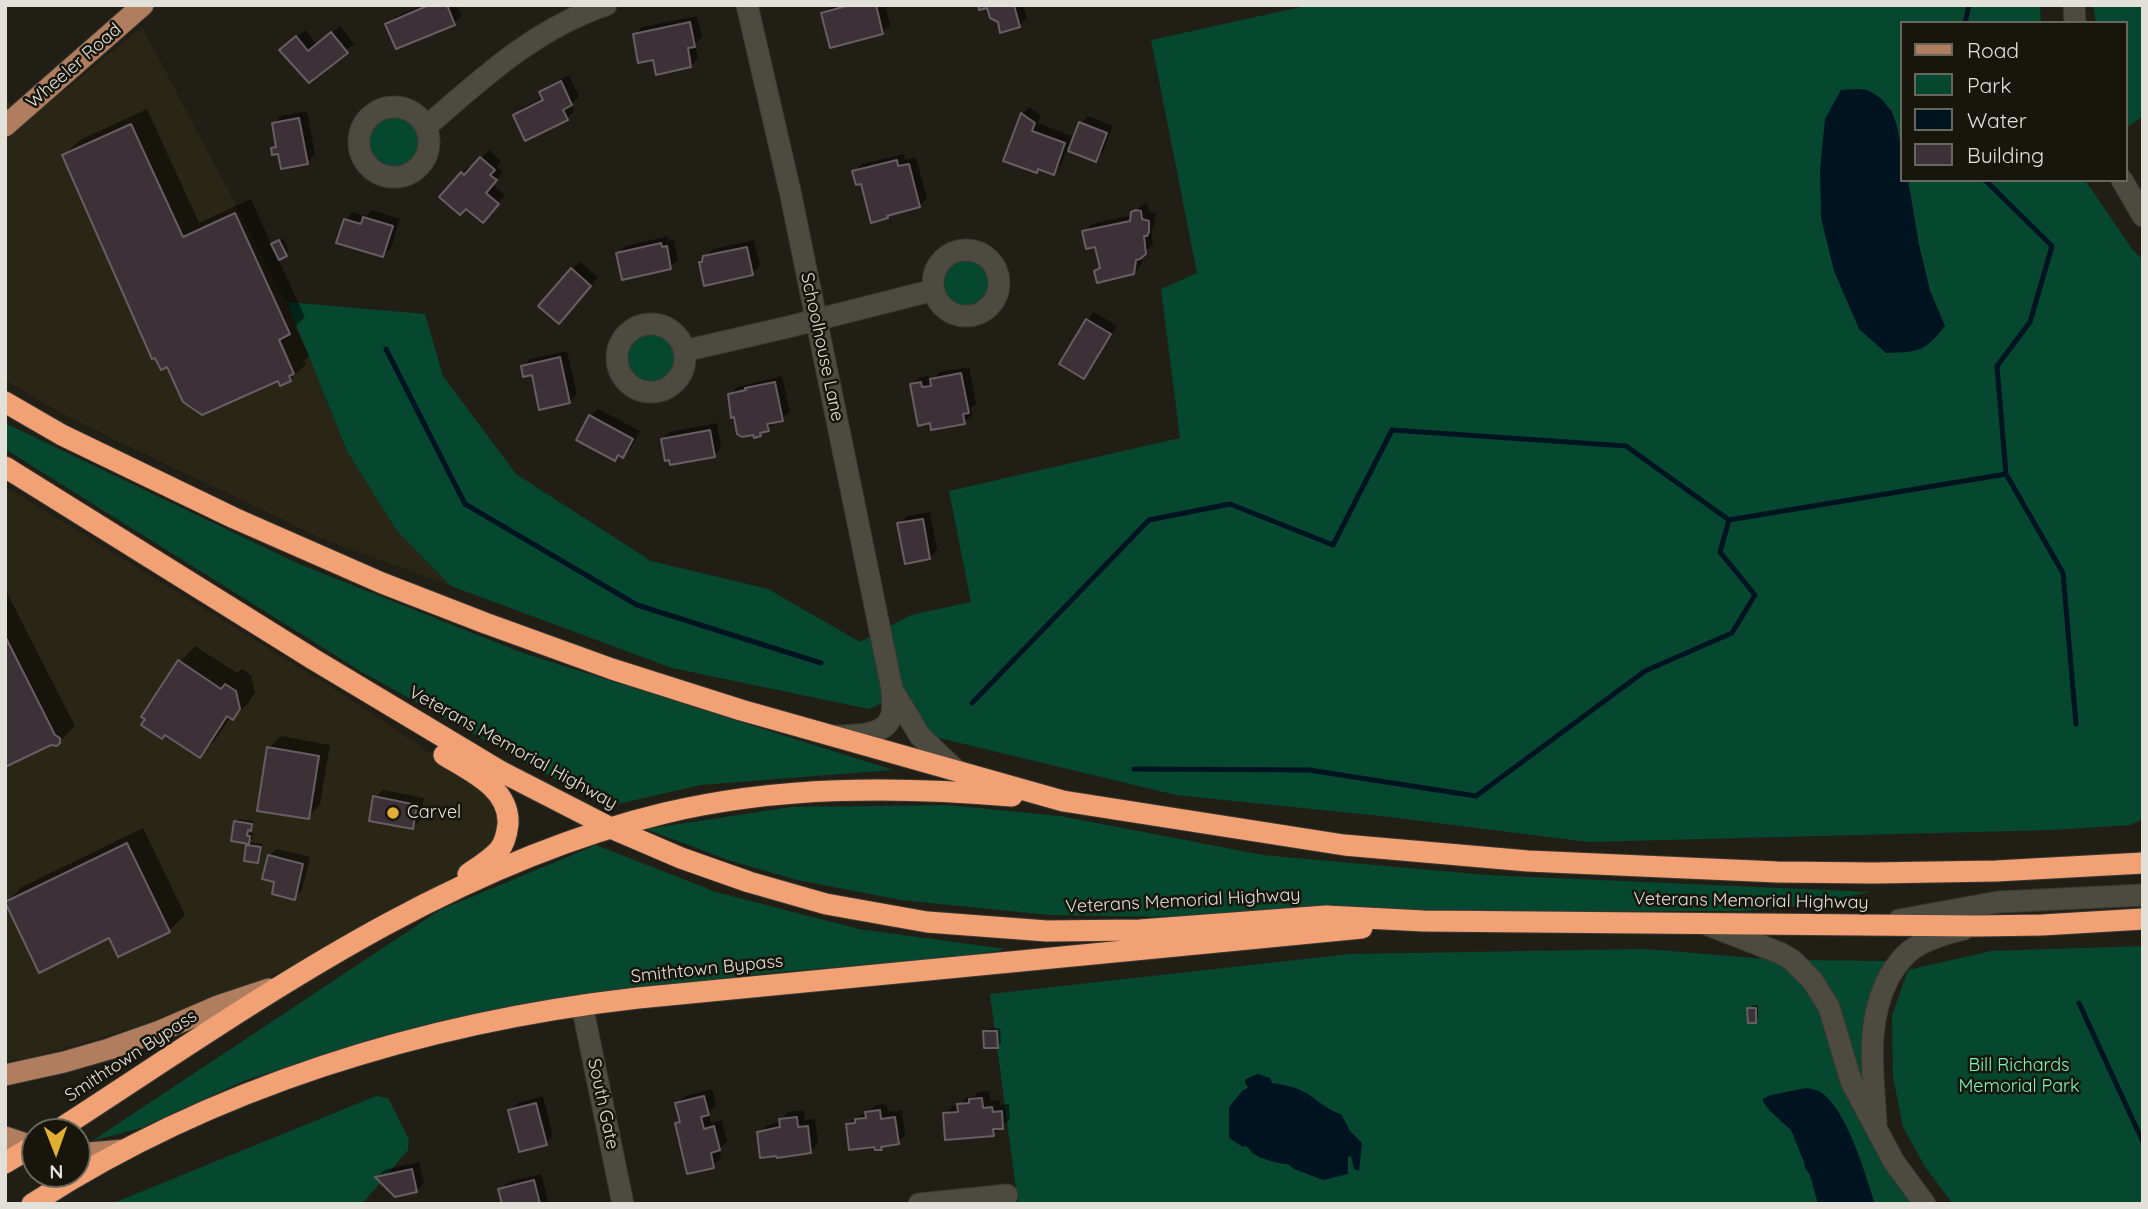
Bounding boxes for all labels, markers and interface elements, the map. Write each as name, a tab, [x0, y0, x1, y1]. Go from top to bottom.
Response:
street label: Wheeler Road	[22, 19, 126, 113]
legend	[1899, 21, 2127, 182]
text: Road	[1967, 37, 2019, 63]
text: Park	[1967, 72, 2011, 98]
text: Water	[1967, 107, 2027, 133]
text: Building	[1967, 142, 2044, 168]
street label: Schoolhouse Lane	[796, 271, 848, 423]
street label: Veterans Memorial Highway	[405, 681, 621, 815]
place label: Carvel	[407, 802, 461, 824]
marker: Carvel	[385, 805, 401, 821]
street label: Veterans Memorial Highway	[1065, 884, 1301, 918]
street label: Veterans Memorial Highway	[1633, 888, 1869, 914]
street label: Smithtown Bypass	[630, 950, 784, 988]
street label: Smithtown Bypass	[61, 1005, 201, 1107]
park label: Bill Richards Memorial Park	[1958, 1055, 2080, 1098]
street label: South Gate	[583, 1057, 623, 1151]
north arrow	[21, 1118, 91, 1188]
text: N	[49, 1160, 64, 1184]

